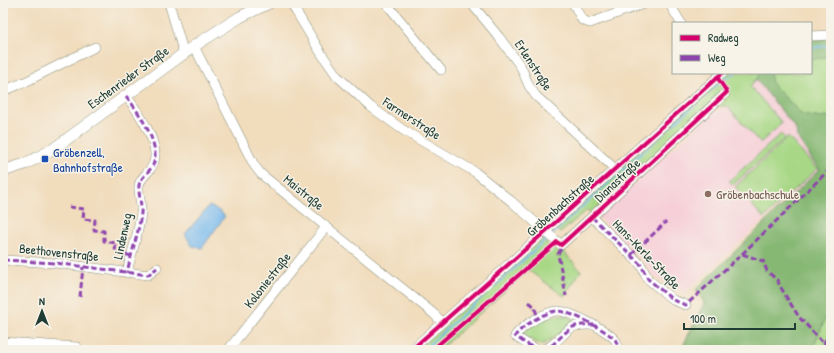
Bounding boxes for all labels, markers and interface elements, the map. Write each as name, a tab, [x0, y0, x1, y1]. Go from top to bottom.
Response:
legend	[672, 22, 812, 74]
text: Radweg	[708, 29, 739, 46]
street label: Erlenstraße	[511, 36, 557, 94]
street label: Eschenrieder Straße	[84, 41, 172, 113]
text: Weg	[708, 49, 726, 66]
street label: Farmerstraße	[379, 92, 444, 143]
place label: Gröbenzell, Bahnhofstraße	[53, 143, 123, 176]
marker: Gröbenzell, Bahnhofstraße	[40, 154, 50, 164]
street label: Dianastraße	[590, 154, 644, 206]
street label: Maistraße	[280, 170, 328, 214]
street label: Gröbenbachstraße	[522, 170, 598, 240]
place label: Gröbenbachschule	[716, 185, 799, 203]
marker: Gröbenbachschule	[703, 189, 713, 199]
street label: Lindenweg	[108, 211, 136, 261]
street label: Hans-Kerle-Straße	[609, 215, 685, 293]
street label: Beethovenstraße	[18, 239, 100, 265]
street label: Koloniestraße	[239, 248, 295, 312]
north arrow	[22, 291, 62, 331]
text: N	[39, 294, 45, 308]
scale bar	[684, 305, 795, 331]
text: 100 m	[690, 310, 716, 327]

